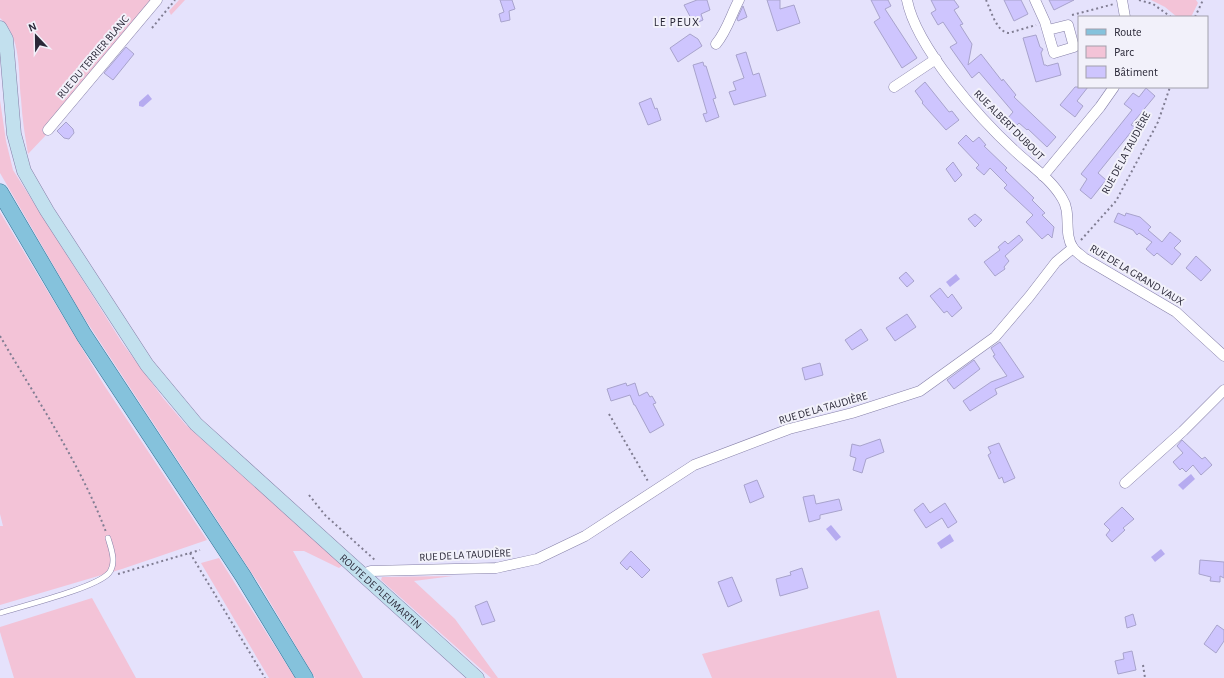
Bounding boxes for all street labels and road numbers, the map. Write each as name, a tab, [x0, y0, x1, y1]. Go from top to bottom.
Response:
street label: RUE DU TERRIER BLANC	[55, 13, 131, 101]
street label: RUE ALBERT DUBOUT	[972, 88, 1047, 163]
street label: RUE DE LA TAUDIÈRE	[1099, 109, 1153, 196]
street label: RUE DE LA GRAND VAUX	[1088, 242, 1186, 308]
street label: RUE DE LA TAUDIÈRE	[777, 389, 869, 426]
street label: RUE DE LA TAUDIÈRE	[419, 546, 512, 563]
street label: ROUTE DE PLEUMARTIN	[338, 552, 424, 631]

